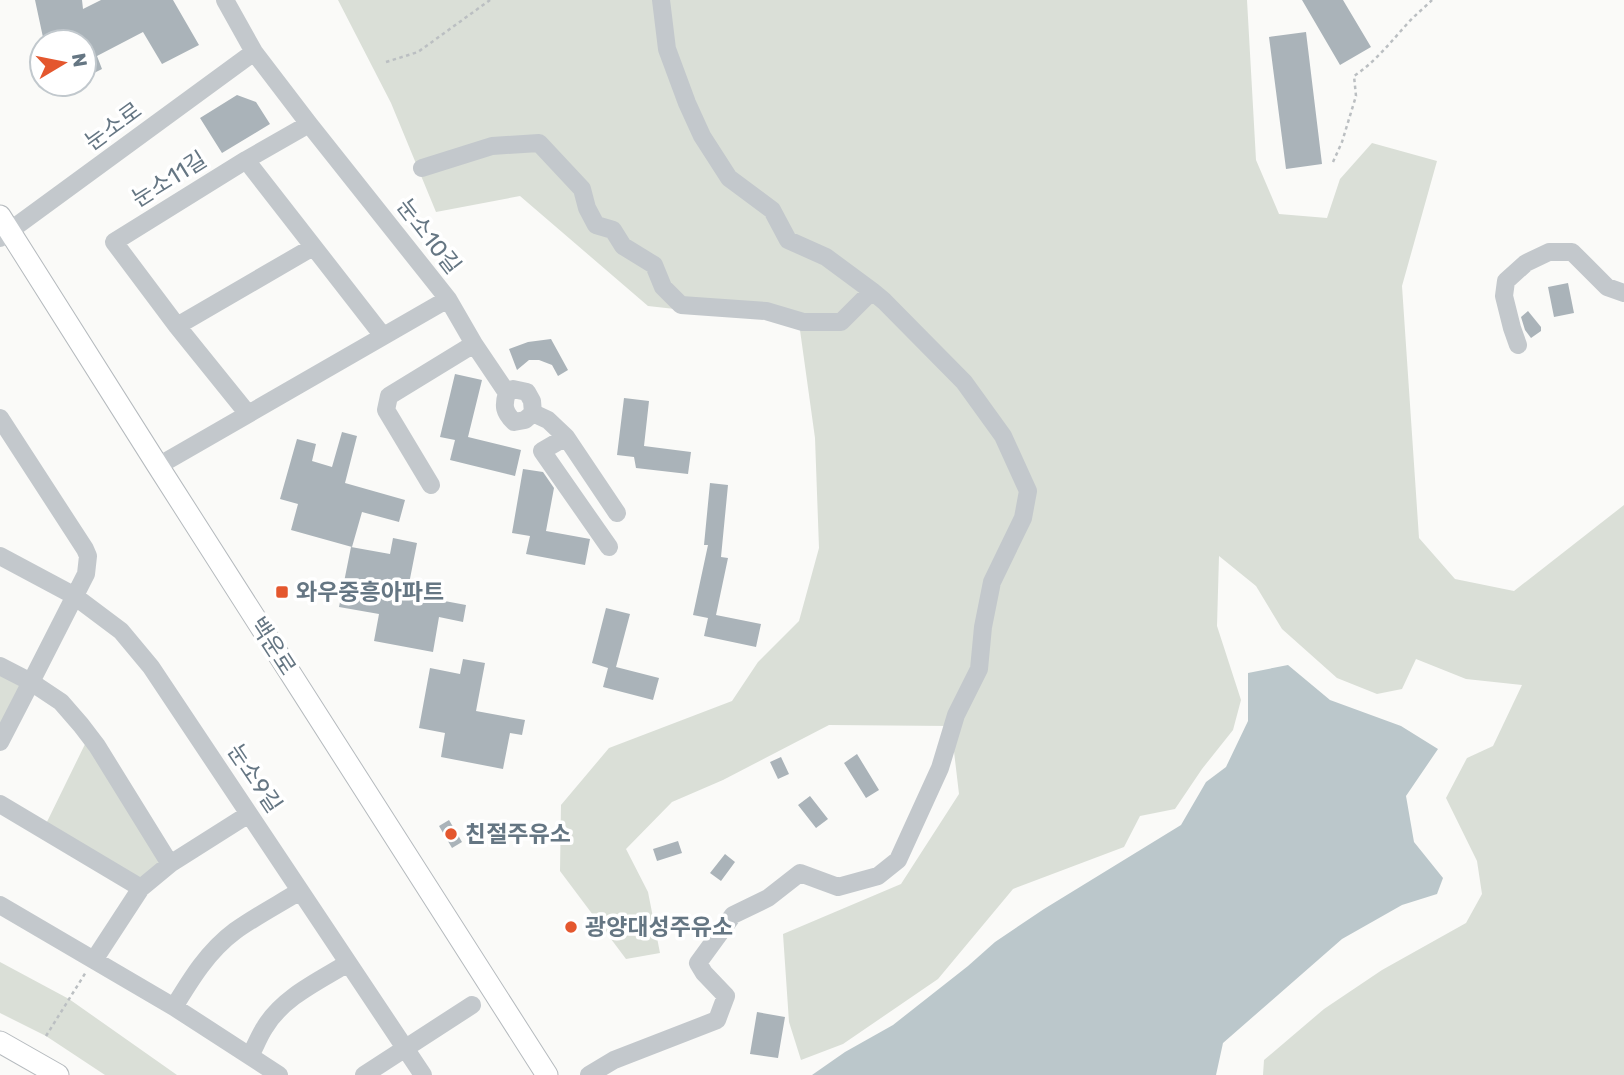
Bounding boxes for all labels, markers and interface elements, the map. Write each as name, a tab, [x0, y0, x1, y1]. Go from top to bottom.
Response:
north arrow	[28, 28, 98, 98]
text: N	[67, 51, 92, 69]
street label: 눈소로	[79, 96, 147, 156]
street label: 눈소11길	[126, 145, 212, 213]
street label: 눈소10길	[391, 193, 467, 279]
place label: 와우중흥아파트	[296, 578, 444, 606]
marker: 와우중흥아파트	[274, 584, 290, 600]
street label: 백운로	[244, 612, 302, 680]
street label: 눈소9길	[222, 738, 288, 818]
place label: 친절주유소	[465, 820, 571, 848]
marker: 친절주유소	[443, 826, 459, 842]
place label: 광양대성주유소	[585, 913, 733, 941]
marker: 광양대성주유소	[563, 919, 579, 935]

